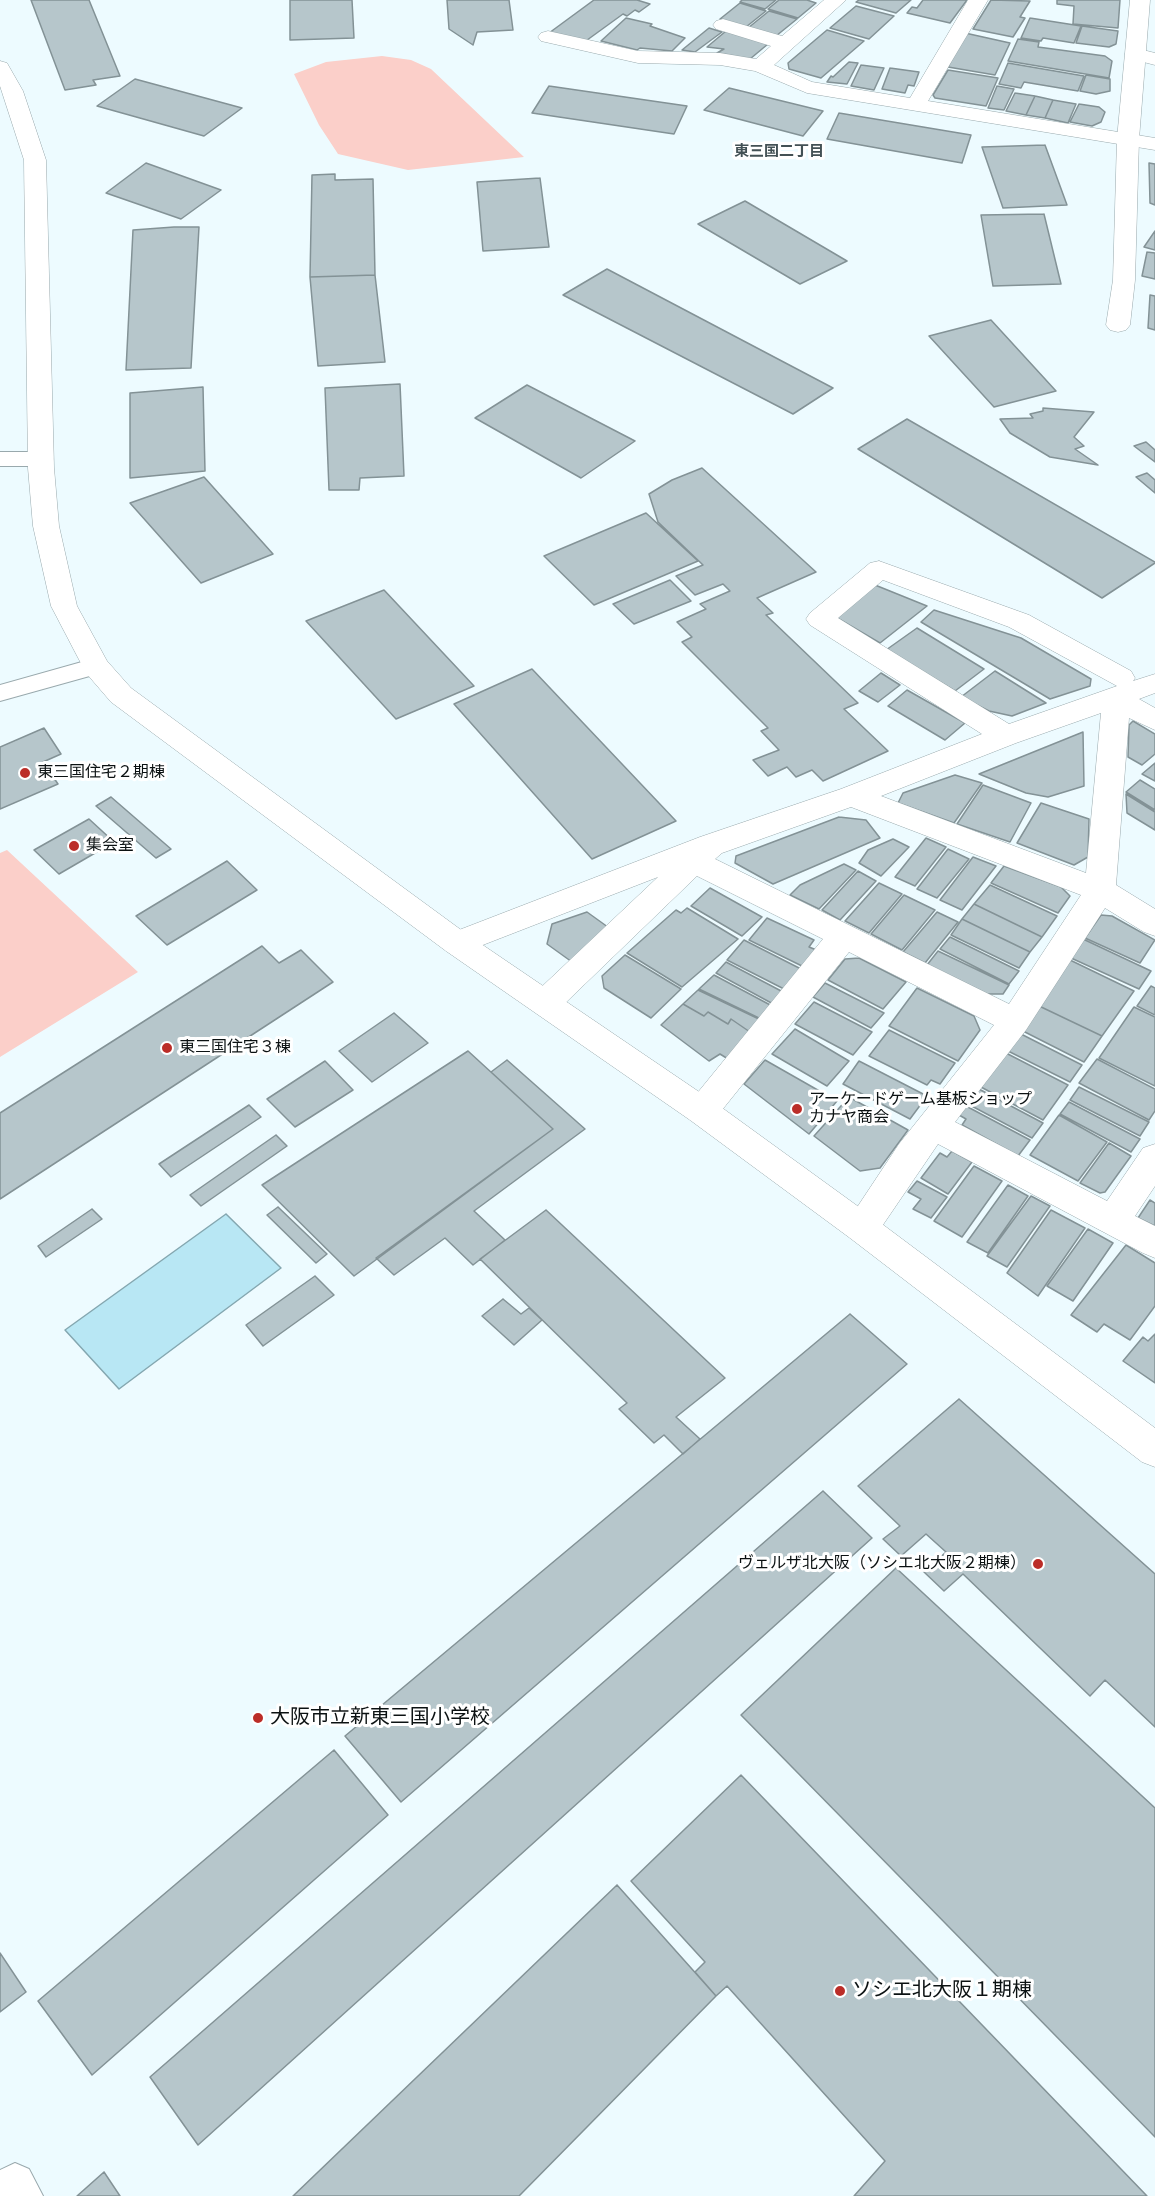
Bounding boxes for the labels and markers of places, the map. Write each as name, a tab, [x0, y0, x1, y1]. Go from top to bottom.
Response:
place label: 東三国住宅２期棟	[37, 763, 165, 783]
marker: 東三国住宅２期棟	[18, 766, 32, 780]
place label: 集会室	[86, 836, 134, 856]
marker: 集会室	[67, 839, 81, 853]
place label: 東三国住宅３棟	[179, 1038, 291, 1058]
marker: 東三国住宅３棟	[160, 1041, 174, 1055]
place label: アーケードゲーム基板ショップ カナヤ商会	[809, 1090, 1032, 1128]
marker: アーケードゲーム基板ショップ カナヤ商会	[790, 1102, 804, 1116]
place label: ヴェルザ北大阪（ソシエ北大阪２期棟）	[738, 1554, 1026, 1574]
marker: ヴェルザ北大阪（ソシエ北大阪２期棟）	[1031, 1557, 1045, 1571]
place label: 大阪市立新東三国小学校	[270, 1706, 490, 1730]
marker: 大阪市立新東三国小学校	[251, 1711, 265, 1725]
place label: ソシエ北大阪１期棟	[852, 1979, 1032, 2003]
marker: ソシエ北大阪１期棟	[833, 1984, 847, 1998]

